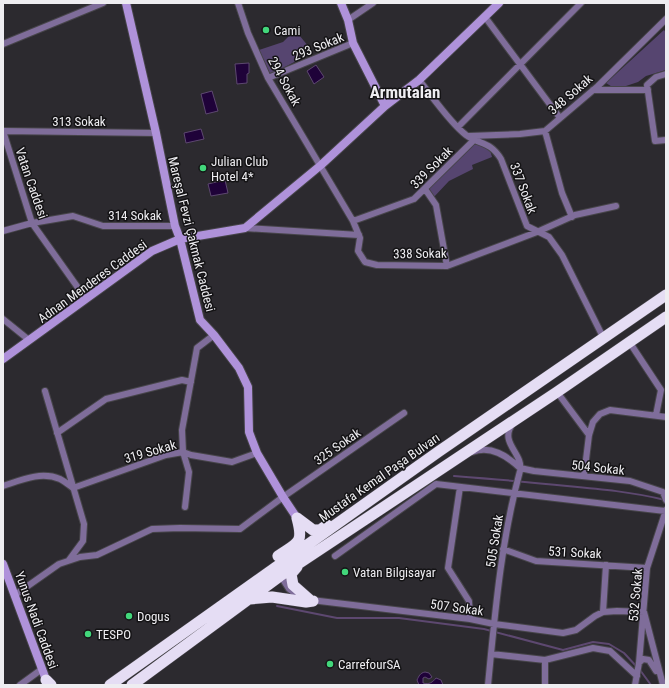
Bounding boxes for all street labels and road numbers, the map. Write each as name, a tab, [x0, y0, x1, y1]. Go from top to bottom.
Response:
street label: 293 Sokak	[291, 29, 346, 63]
street label: 294 Sokak	[265, 54, 304, 108]
street label: 348 Sokak	[545, 71, 596, 118]
street label: 313 Sokak	[52, 114, 106, 129]
street label: 339 Sokak	[407, 143, 456, 192]
street label: Vatan Caddesi	[12, 146, 51, 221]
street label: Mareşal Fevzi Çakmak Caddesi	[165, 155, 218, 313]
street label: 337 Sokak	[507, 161, 540, 216]
street label: 314 Sokak	[108, 208, 162, 223]
street label: Adnan Menderes Caddesi	[35, 237, 150, 326]
street label: 338 Sokak	[393, 246, 447, 261]
street label: 325 Sokak	[311, 425, 364, 468]
street label: Mustafa Kemal Paşa Bulvarı	[316, 430, 443, 525]
street label: 319 Sokak	[122, 437, 178, 466]
street label: 504 Sokak	[571, 457, 625, 478]
street label: 505 Sokak	[483, 513, 506, 569]
street label: 531 Sokak	[548, 544, 602, 561]
street label: 532 Sokak	[626, 568, 645, 622]
street label: Yunus Nadi Caddesi	[12, 569, 61, 671]
street label: 507 Sokak	[429, 596, 485, 619]

